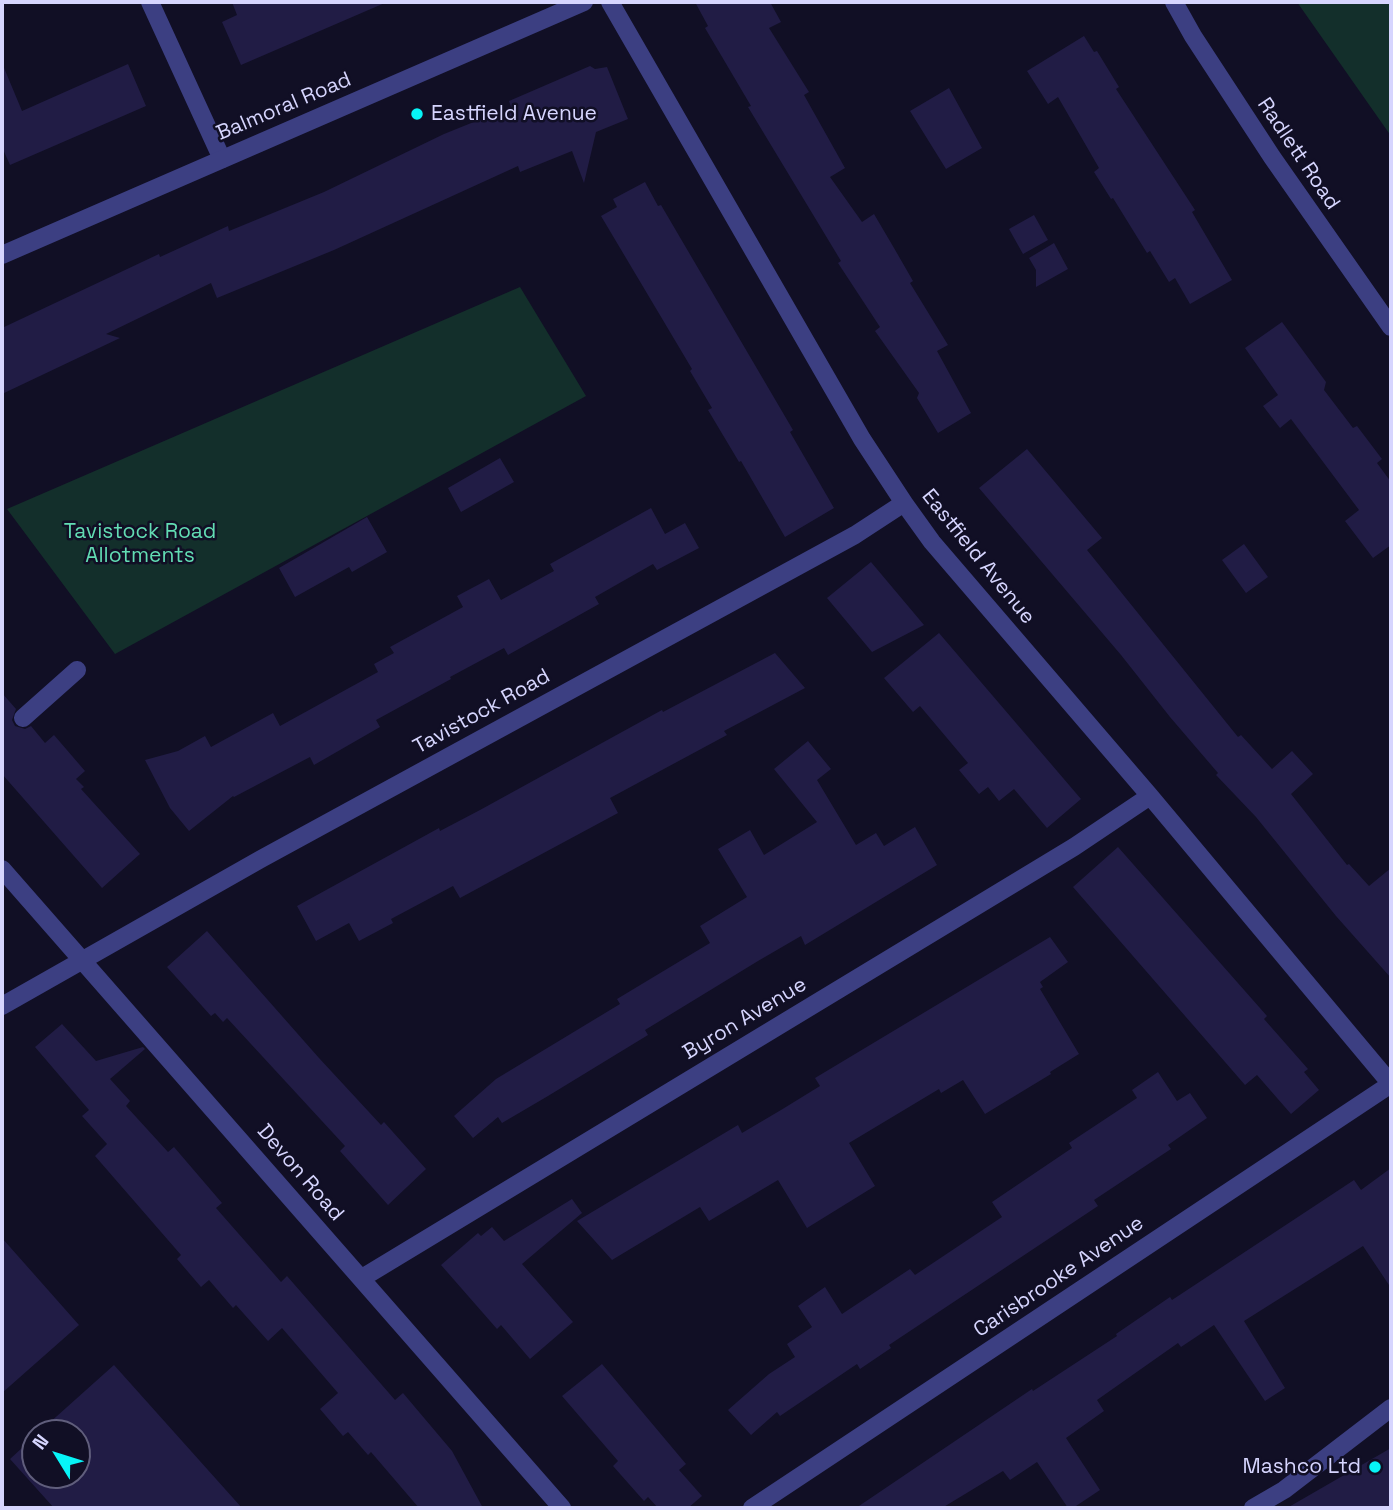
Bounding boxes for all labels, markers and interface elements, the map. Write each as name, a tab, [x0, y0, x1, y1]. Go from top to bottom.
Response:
street label: Balmoral Road	[213, 67, 355, 147]
street label: Radlett Road	[1251, 93, 1345, 215]
place label: Eastfield Avenue	[431, 101, 597, 127]
marker: Eastfield Avenue	[409, 106, 425, 122]
street label: Eastfield Avenue	[916, 485, 1040, 629]
park label: Tavistock Road Allotments	[64, 519, 216, 569]
street label: Tavistock Road	[409, 664, 555, 760]
street label: Byron Avenue	[679, 972, 811, 1066]
street label: Devon Road	[251, 1120, 349, 1226]
street label: Carisbrooke Avenue	[969, 1211, 1149, 1343]
north arrow	[21, 1419, 91, 1489]
text: N	[27, 1429, 54, 1455]
place label: Mashco Ltd	[1243, 1454, 1361, 1480]
marker: Mashco Ltd	[1367, 1459, 1383, 1475]

